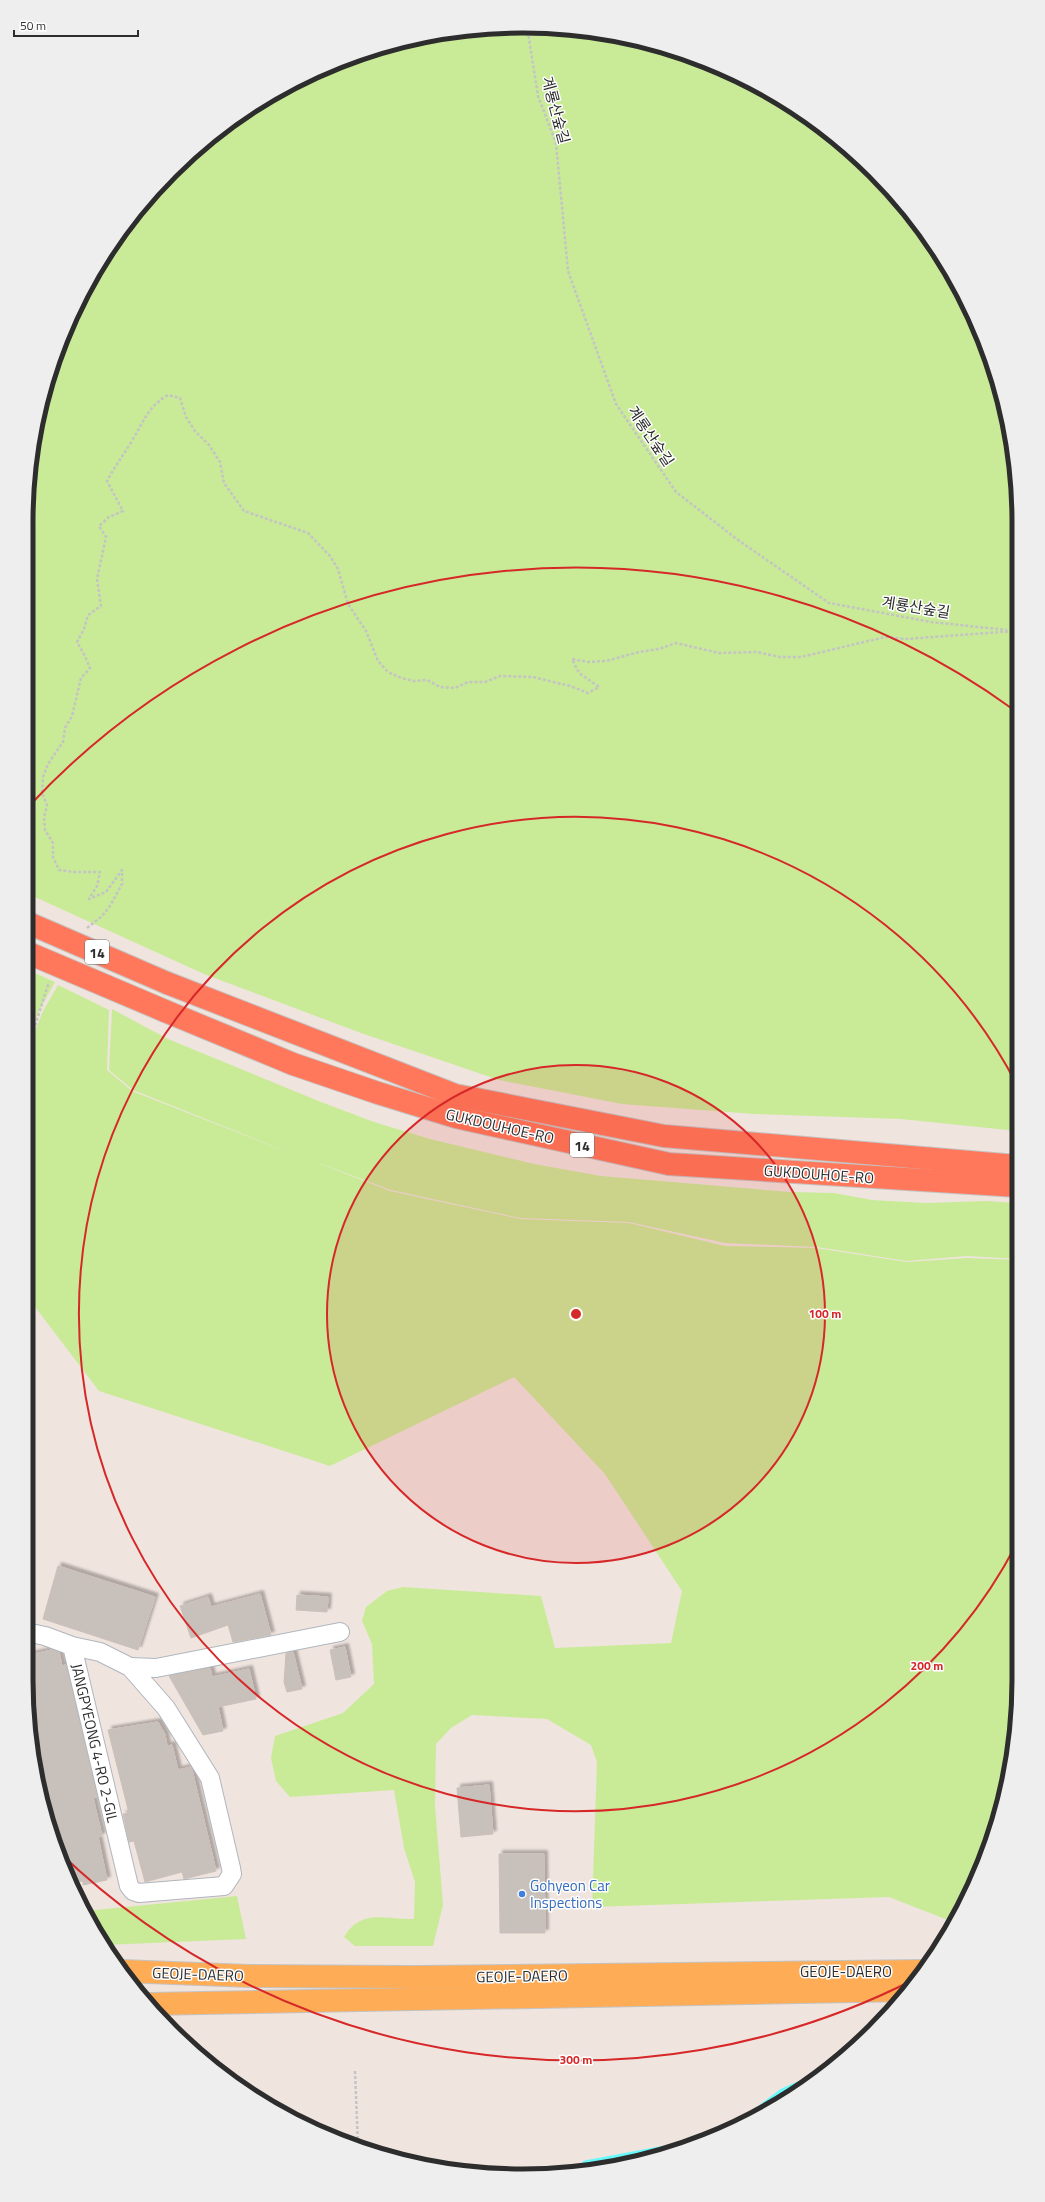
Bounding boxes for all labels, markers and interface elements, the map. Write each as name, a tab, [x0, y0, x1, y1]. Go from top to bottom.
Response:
scale bar	[14, 12, 138, 38]
text: 50 m	[20, 16, 46, 35]
street label: 계룡산숲길	[536, 74, 576, 146]
street label: 계룡산숲길	[622, 401, 680, 471]
street label: 계룡산숲길	[880, 590, 952, 624]
road number: 14	[85, 940, 109, 964]
street label: GUKDOUHOE-RO	[444, 1102, 556, 1150]
road number: 14	[570, 1133, 594, 1157]
street label: GUKDOUHOE-RO	[763, 1159, 875, 1189]
text: 100 m	[809, 1304, 841, 1323]
centre of rings	[569, 1307, 583, 1321]
text: 200 m	[911, 1656, 943, 1675]
street label: JANGPYEONG 4-RO 2-GIL	[66, 1661, 124, 1825]
place label: Gohyeon Car Inspections	[530, 1874, 610, 1914]
marker: Gohyeon Car Inspections	[517, 1889, 527, 1899]
street label: GEOJE-DAERO	[800, 1960, 892, 1983]
street label: GEOJE-DAERO	[152, 1961, 244, 1987]
street label: GEOJE-DAERO	[476, 1964, 568, 1988]
text: 300 m	[560, 2050, 592, 2069]

